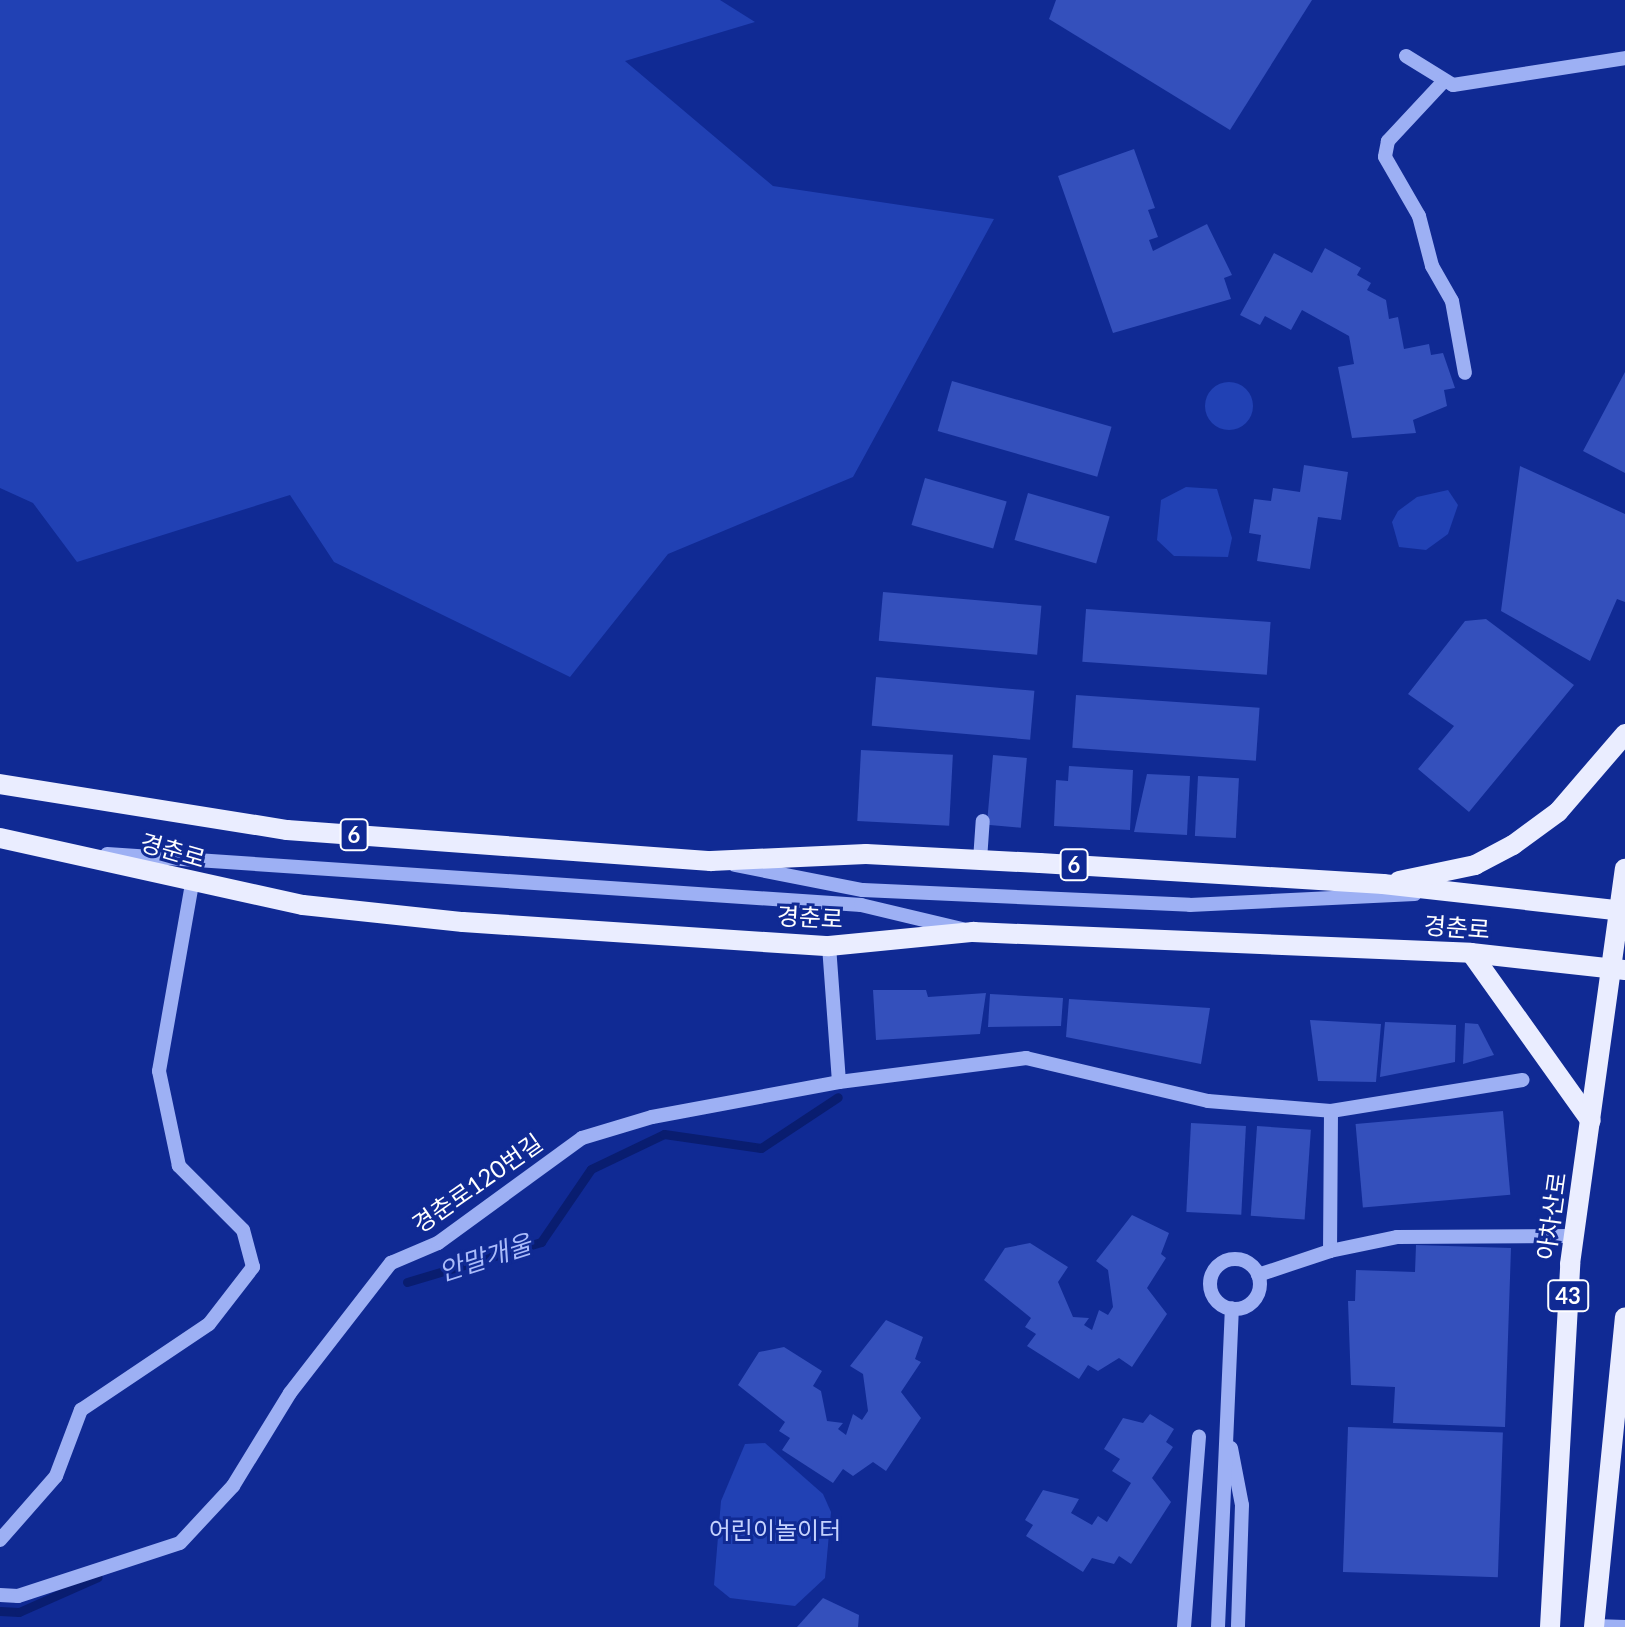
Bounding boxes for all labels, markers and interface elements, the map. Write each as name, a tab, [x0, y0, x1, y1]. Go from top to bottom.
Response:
road number: 6	[338, 817, 370, 853]
street label: 경춘로	[137, 827, 209, 873]
road number: 6	[1058, 847, 1090, 883]
street label: 경춘로	[776, 901, 844, 933]
street label: 경춘로	[1423, 910, 1491, 944]
street label: 경춘로120번길	[406, 1128, 548, 1238]
street label: 아차산로	[1531, 1170, 1571, 1262]
water label: 안말개울	[435, 1228, 535, 1288]
road number: 43	[1546, 1278, 1590, 1314]
park label: 어린이놀이터	[709, 1516, 841, 1544]

